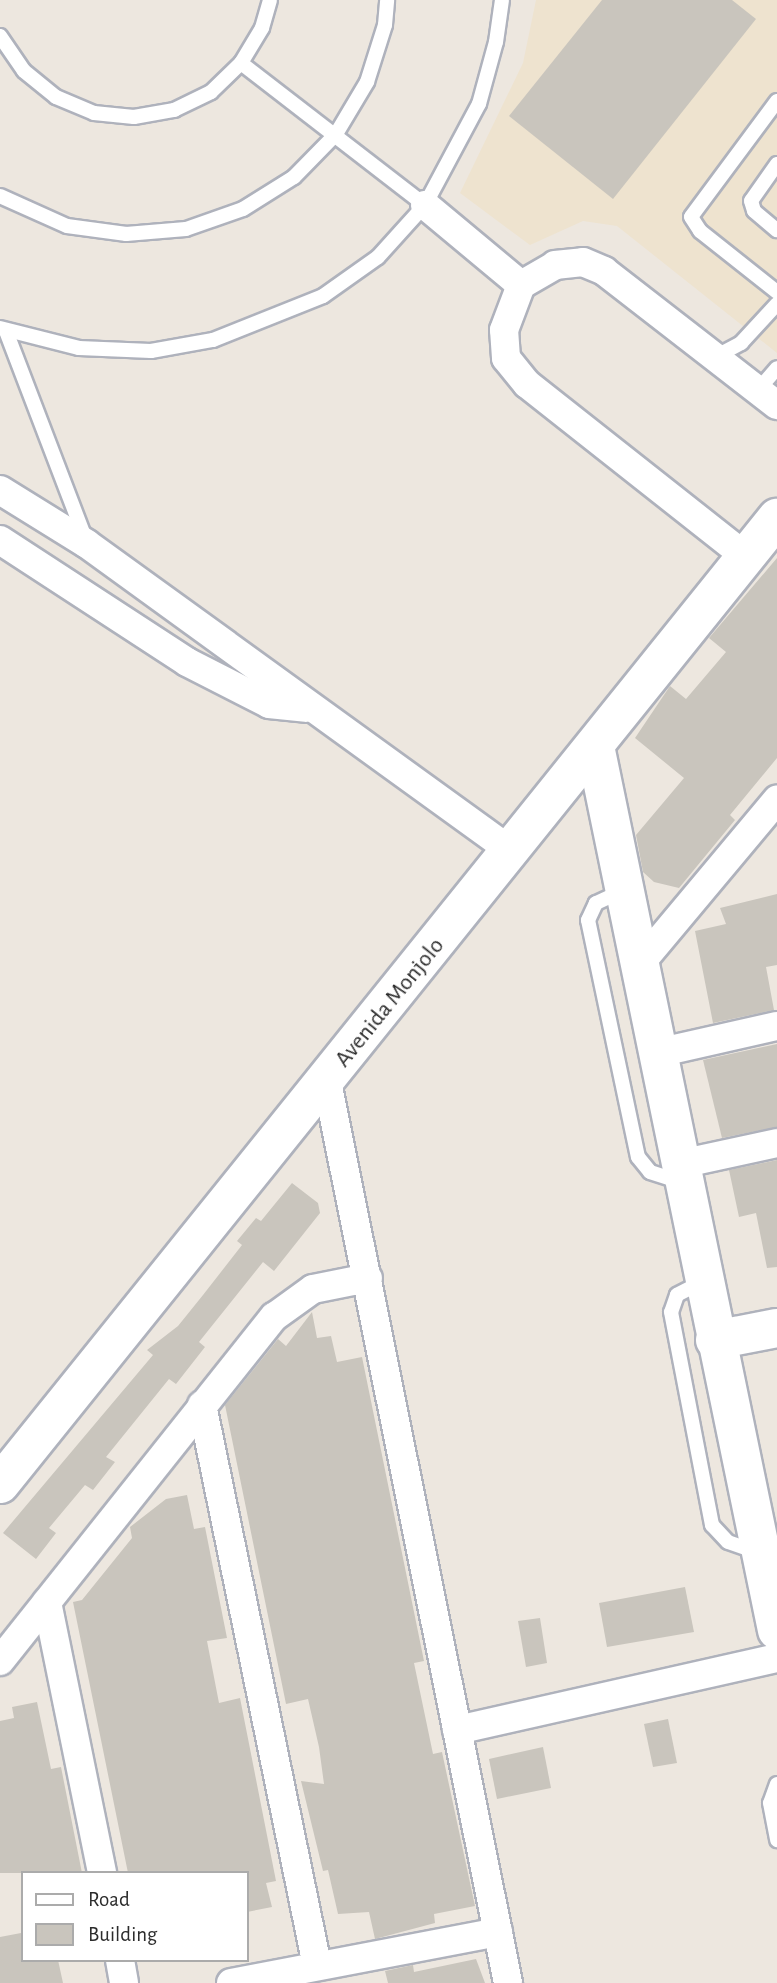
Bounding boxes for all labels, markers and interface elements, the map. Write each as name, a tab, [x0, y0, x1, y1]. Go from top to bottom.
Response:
street label: Avenida Monjolo	[329, 932, 451, 1074]
legend	[21, 1871, 248, 1962]
text: Road	[88, 1889, 130, 1910]
text: Building	[88, 1924, 157, 1945]

